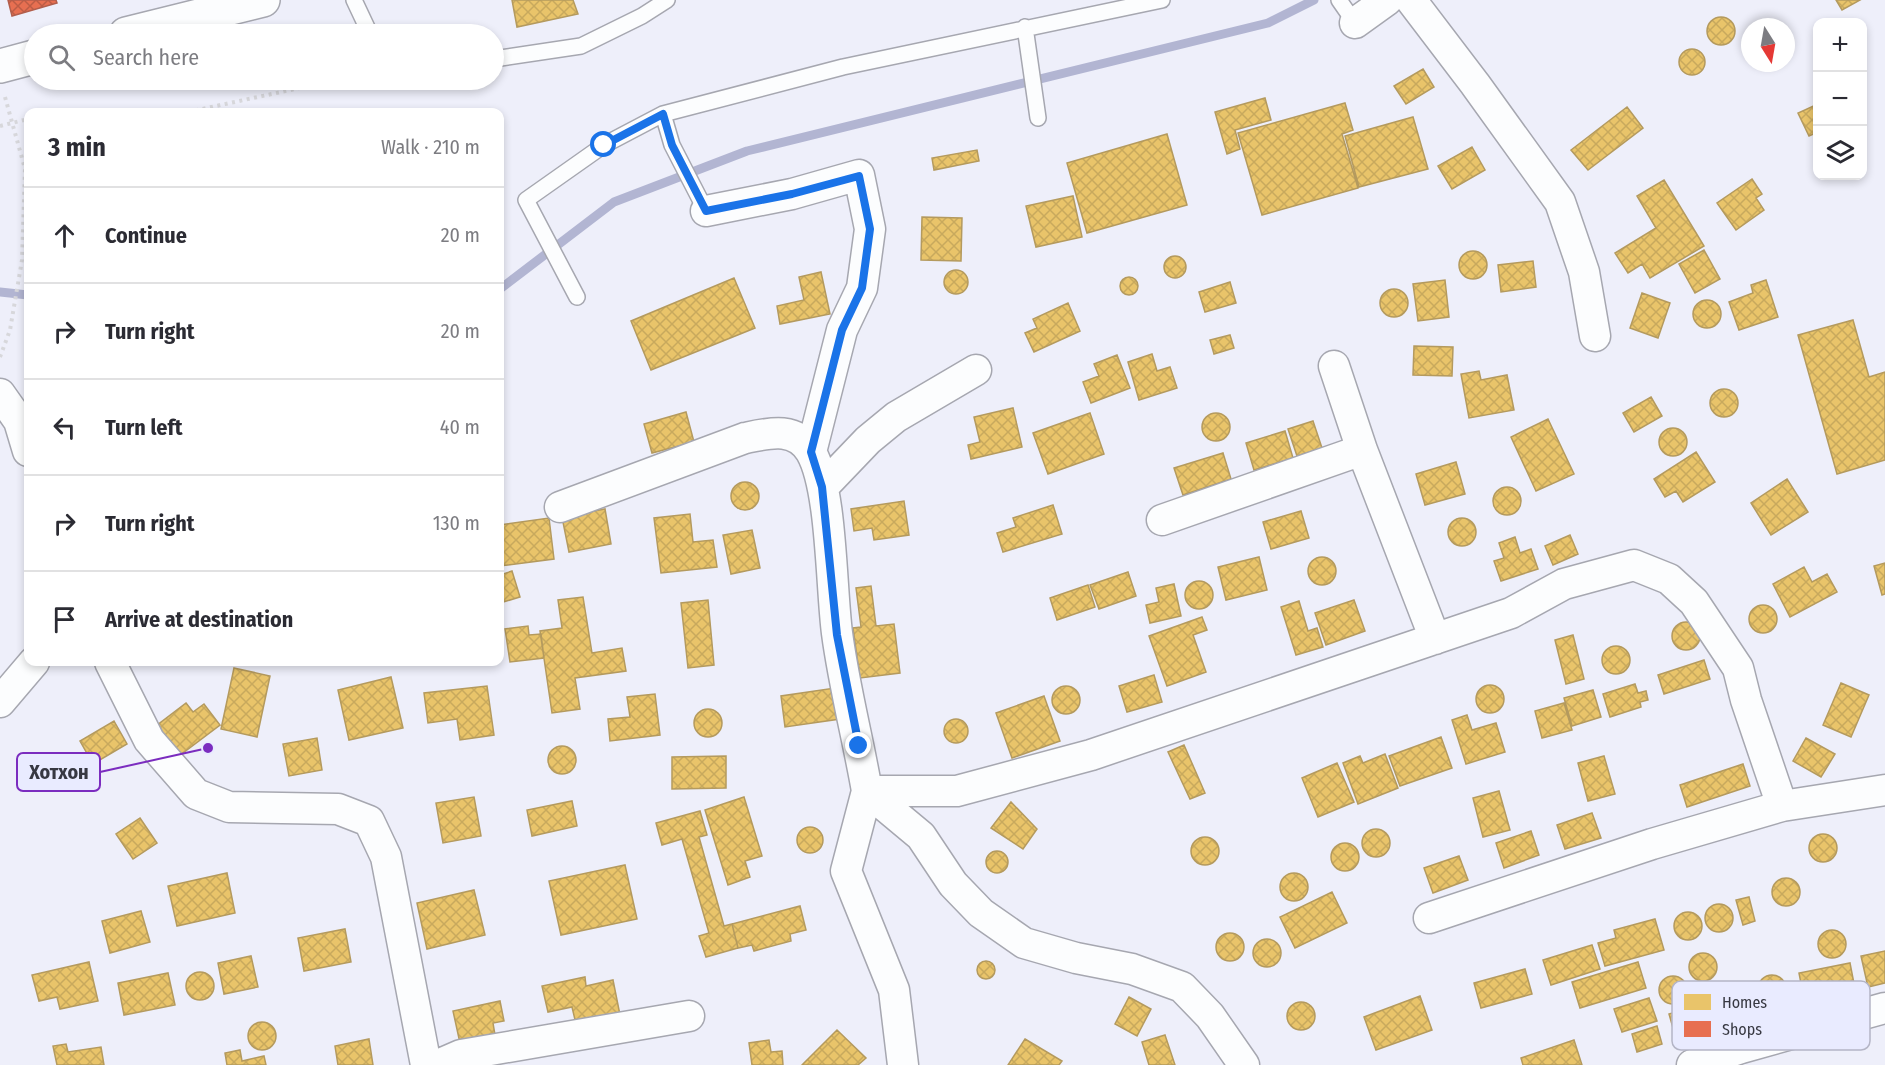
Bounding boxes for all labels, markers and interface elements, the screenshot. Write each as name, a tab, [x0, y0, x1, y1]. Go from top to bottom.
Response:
north arrow	[1741, 18, 1795, 72]
map controls	[1813, 18, 1867, 180]
button: +	[1813, 18, 1867, 72]
search box	[24, 24, 504, 90]
icon: search	[45, 41, 78, 74]
text: Search here	[93, 44, 199, 71]
button: −	[1813, 72, 1867, 126]
button: layers	[1813, 126, 1867, 180]
route start	[590, 131, 616, 157]
text: 3 min	[48, 132, 106, 163]
text: Walk · 210 m	[381, 135, 480, 159]
icon: ahead	[48, 219, 81, 252]
text: Continue	[105, 222, 187, 249]
text: 20 m	[441, 223, 480, 247]
icon: right	[48, 315, 81, 348]
text: Turn right	[105, 318, 194, 345]
text: 20 m	[441, 319, 480, 343]
icon: left	[48, 411, 81, 444]
text: Turn left	[105, 414, 183, 441]
text: 40 m	[440, 415, 480, 439]
icon: right	[48, 507, 81, 540]
text: Turn right	[105, 510, 194, 537]
text: 130 m	[433, 511, 480, 535]
icon: arrive	[48, 603, 81, 636]
text: Arrive at destination	[105, 606, 293, 633]
route end	[845, 732, 871, 758]
callout: Хотхон	[17, 753, 100, 791]
text: Хотхон	[28, 760, 89, 784]
legend	[1672, 981, 1870, 1050]
text: Homes	[1722, 993, 1767, 1012]
text: Shops	[1722, 1020, 1762, 1039]

